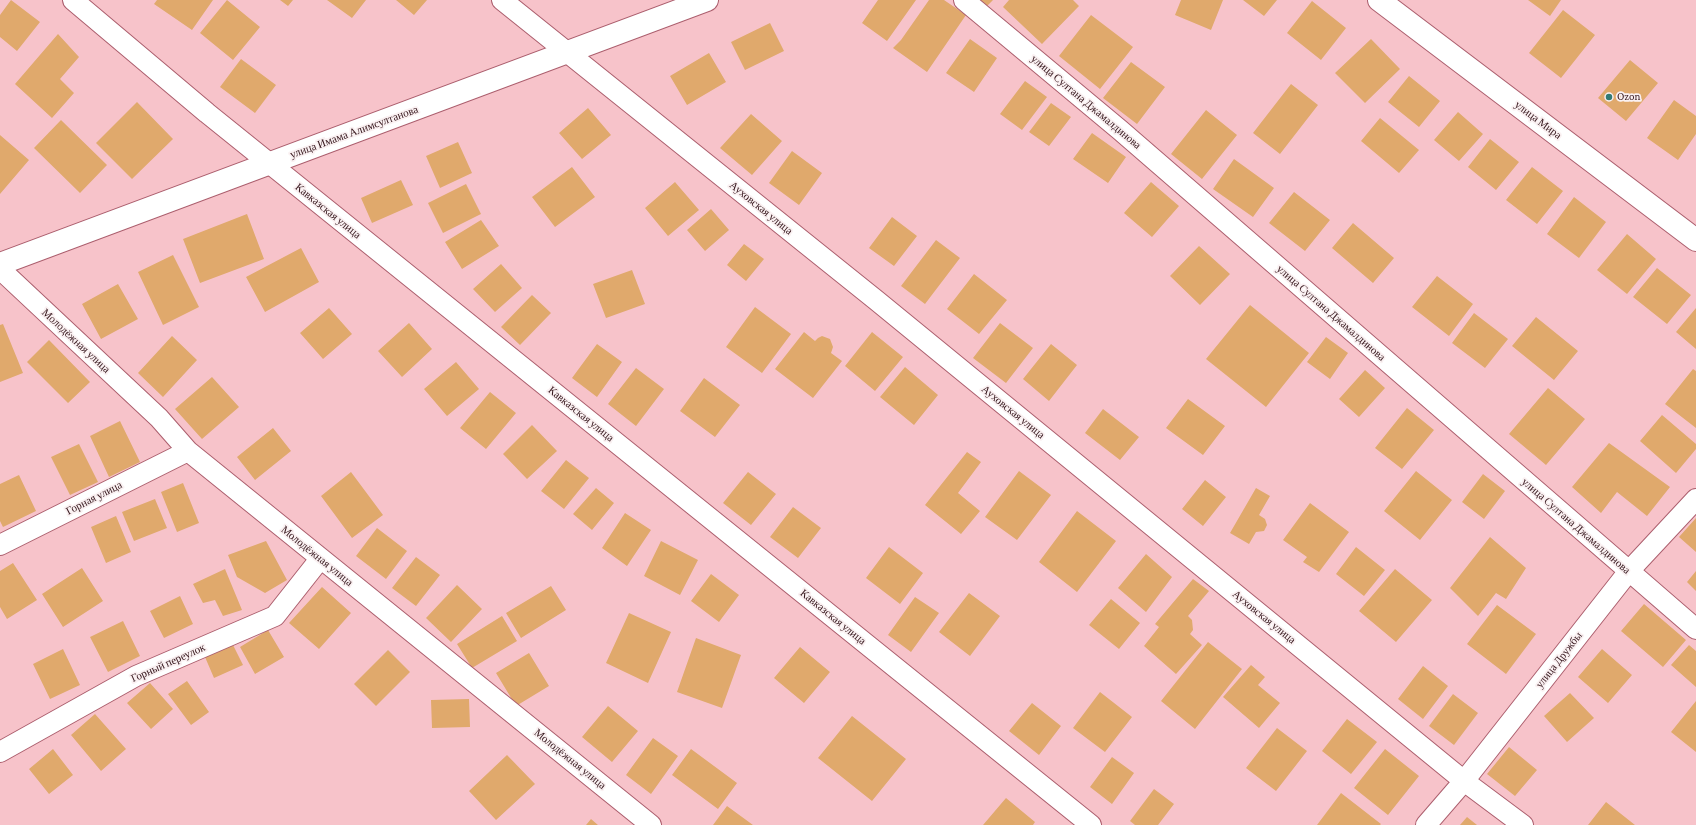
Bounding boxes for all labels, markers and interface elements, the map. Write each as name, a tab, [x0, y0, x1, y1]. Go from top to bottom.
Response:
street label: улица Султана Джамалдинова	[1028, 52, 1144, 152]
place label: Ozon	[1617, 90, 1640, 104]
marker: Ozon	[1604, 92, 1614, 102]
street label: улица Мира	[1512, 98, 1564, 142]
street label: улица Имама Алимсултанова	[288, 103, 420, 161]
street label: Ауховская улица	[727, 178, 795, 238]
street label: Кавказская улица	[292, 180, 364, 242]
street label: улица Султана Джамалдинова	[1274, 262, 1388, 364]
street label: Молодёжная улица	[39, 306, 113, 376]
street label: Ауховская улица	[979, 382, 1047, 442]
street label: Кавказская улица	[545, 383, 617, 445]
street label: улица Султана Джамалдинова	[1519, 475, 1633, 577]
street label: Горная улица	[64, 478, 124, 518]
street label: Молодёжная улица	[278, 523, 356, 589]
street label: Кавказская улица	[797, 586, 869, 648]
street label: Ауховская улица	[1230, 587, 1298, 647]
street label: улица Дружбы	[1533, 629, 1585, 691]
street label: Горный переулок	[129, 641, 207, 685]
street label: Молодёжная улица	[531, 726, 609, 792]

